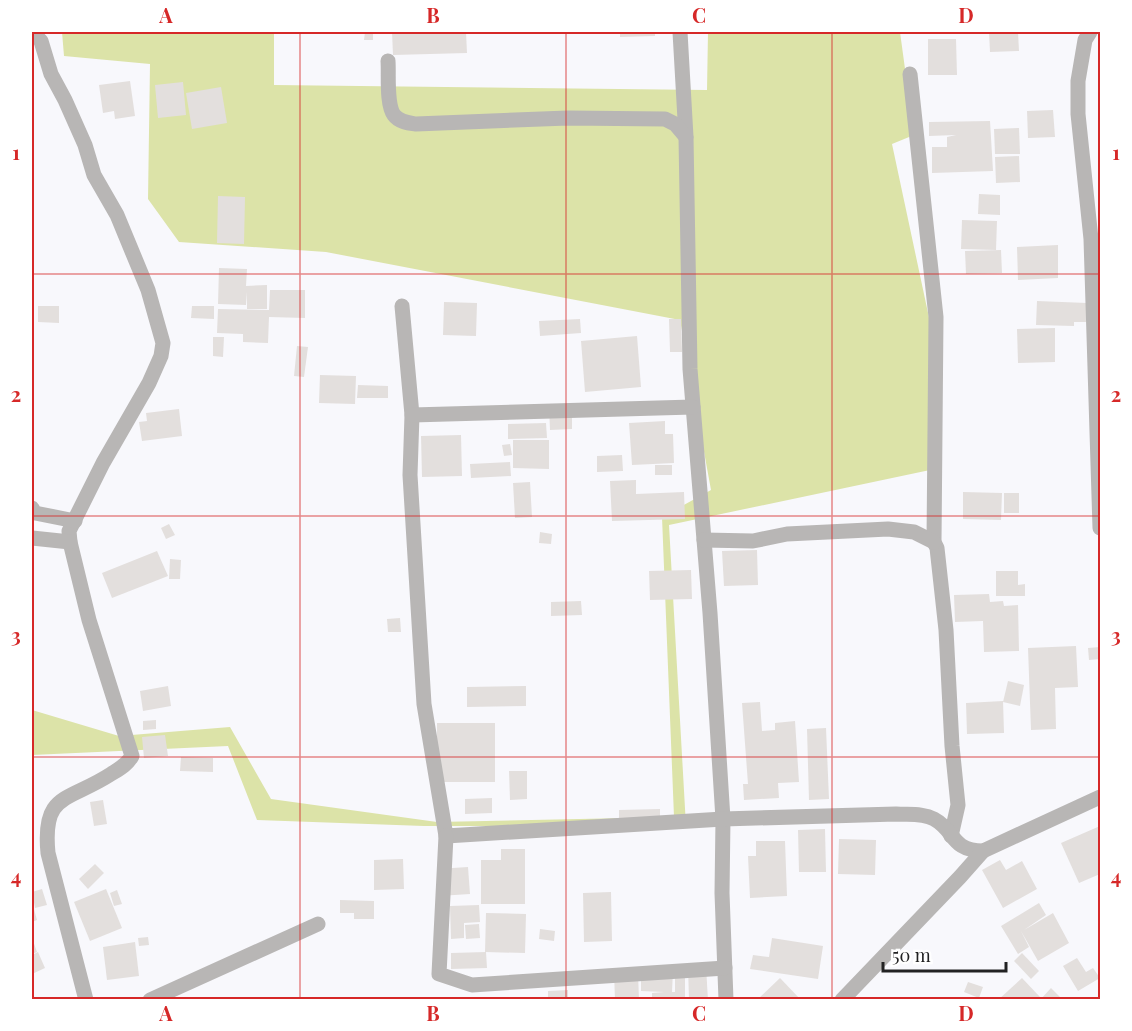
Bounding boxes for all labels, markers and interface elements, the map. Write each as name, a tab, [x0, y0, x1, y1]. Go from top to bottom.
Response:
text: A	[158, 1, 173, 28]
text: B	[426, 1, 440, 28]
text: C	[692, 1, 706, 28]
text: D	[958, 1, 974, 28]
text: 1	[12, 138, 20, 165]
text: 1	[1112, 138, 1120, 165]
text: 2	[11, 380, 21, 407]
text: 2	[1111, 380, 1121, 407]
text: 3	[11, 621, 21, 648]
text: 3	[1111, 621, 1121, 648]
text: 4	[11, 862, 21, 889]
text: 4	[1111, 862, 1121, 889]
scale bar	[883, 935, 1006, 973]
text: 50 m	[892, 943, 931, 967]
text: A	[158, 999, 173, 1026]
text: B	[426, 999, 440, 1026]
text: C	[692, 999, 706, 1026]
text: D	[958, 999, 974, 1026]

